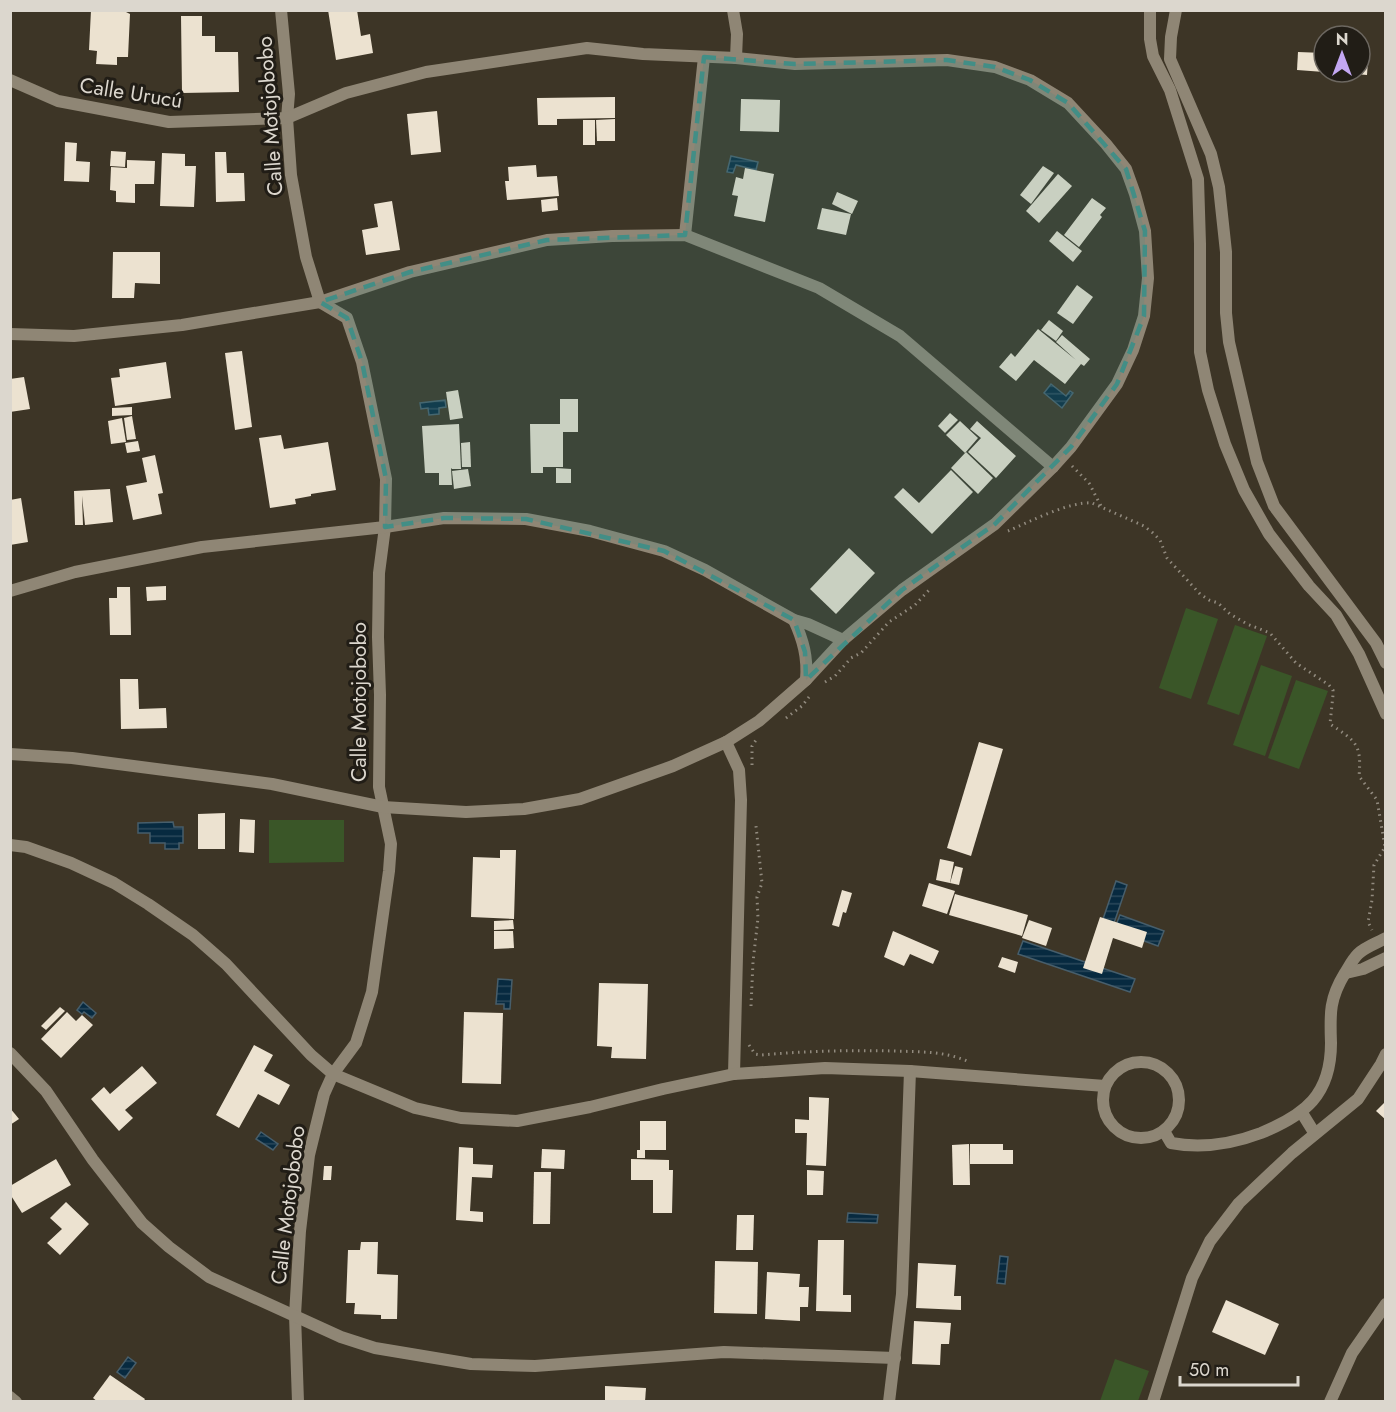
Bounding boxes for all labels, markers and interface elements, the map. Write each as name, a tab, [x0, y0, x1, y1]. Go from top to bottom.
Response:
north arrow	[1312, 24, 1372, 84]
text: N	[1336, 28, 1348, 51]
street label: Calle Motojobobo	[249, 35, 291, 197]
street label: Calle Urucú	[77, 70, 185, 116]
street label: Calle Motojobobo	[344, 622, 374, 782]
street label: Calle Motojobobo	[263, 1124, 313, 1286]
scale bar	[1180, 1349, 1298, 1387]
text: 50 m	[1189, 1357, 1229, 1383]

